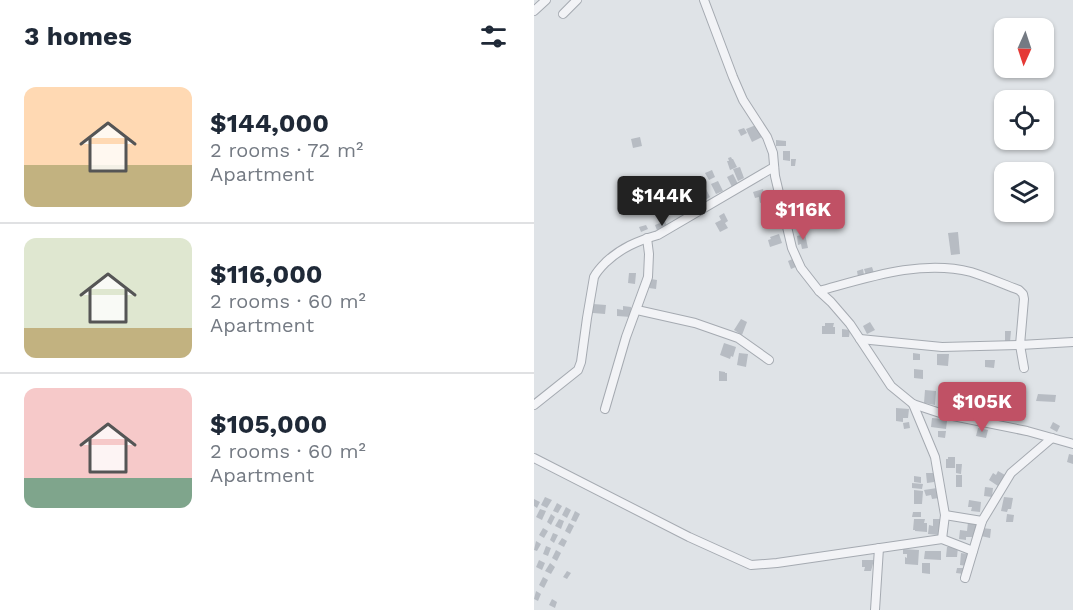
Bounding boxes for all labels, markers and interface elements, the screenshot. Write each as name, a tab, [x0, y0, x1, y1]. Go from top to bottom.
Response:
north arrow	[994, 18, 1054, 78]
map controls	[994, 18, 1054, 222]
icon: filters	[477, 20, 510, 53]
text: 3 homes	[24, 21, 132, 51]
button: locate	[994, 90, 1054, 150]
text: $144,000	[210, 108, 329, 138]
icon: home	[72, 111, 144, 183]
text: 2 rooms · 72 m²	[210, 138, 363, 162]
text: Apartment	[210, 162, 314, 186]
button: layers	[994, 162, 1054, 222]
pin: $144K	[620, 176, 704, 227]
text: $144K	[631, 183, 693, 207]
pin: $116K	[761, 190, 845, 241]
text: $116K	[775, 197, 831, 221]
text: $116,000	[210, 259, 323, 289]
icon: home	[72, 262, 144, 334]
text: 2 rooms · 60 m²	[210, 289, 366, 313]
text: Apartment	[210, 313, 314, 337]
pin: $105K	[940, 382, 1024, 433]
text: $105K	[952, 389, 1012, 413]
text: $105,000	[210, 409, 327, 439]
icon: home	[72, 412, 144, 484]
text: 2 rooms · 60 m²	[210, 439, 366, 463]
text: Apartment	[210, 463, 314, 487]

